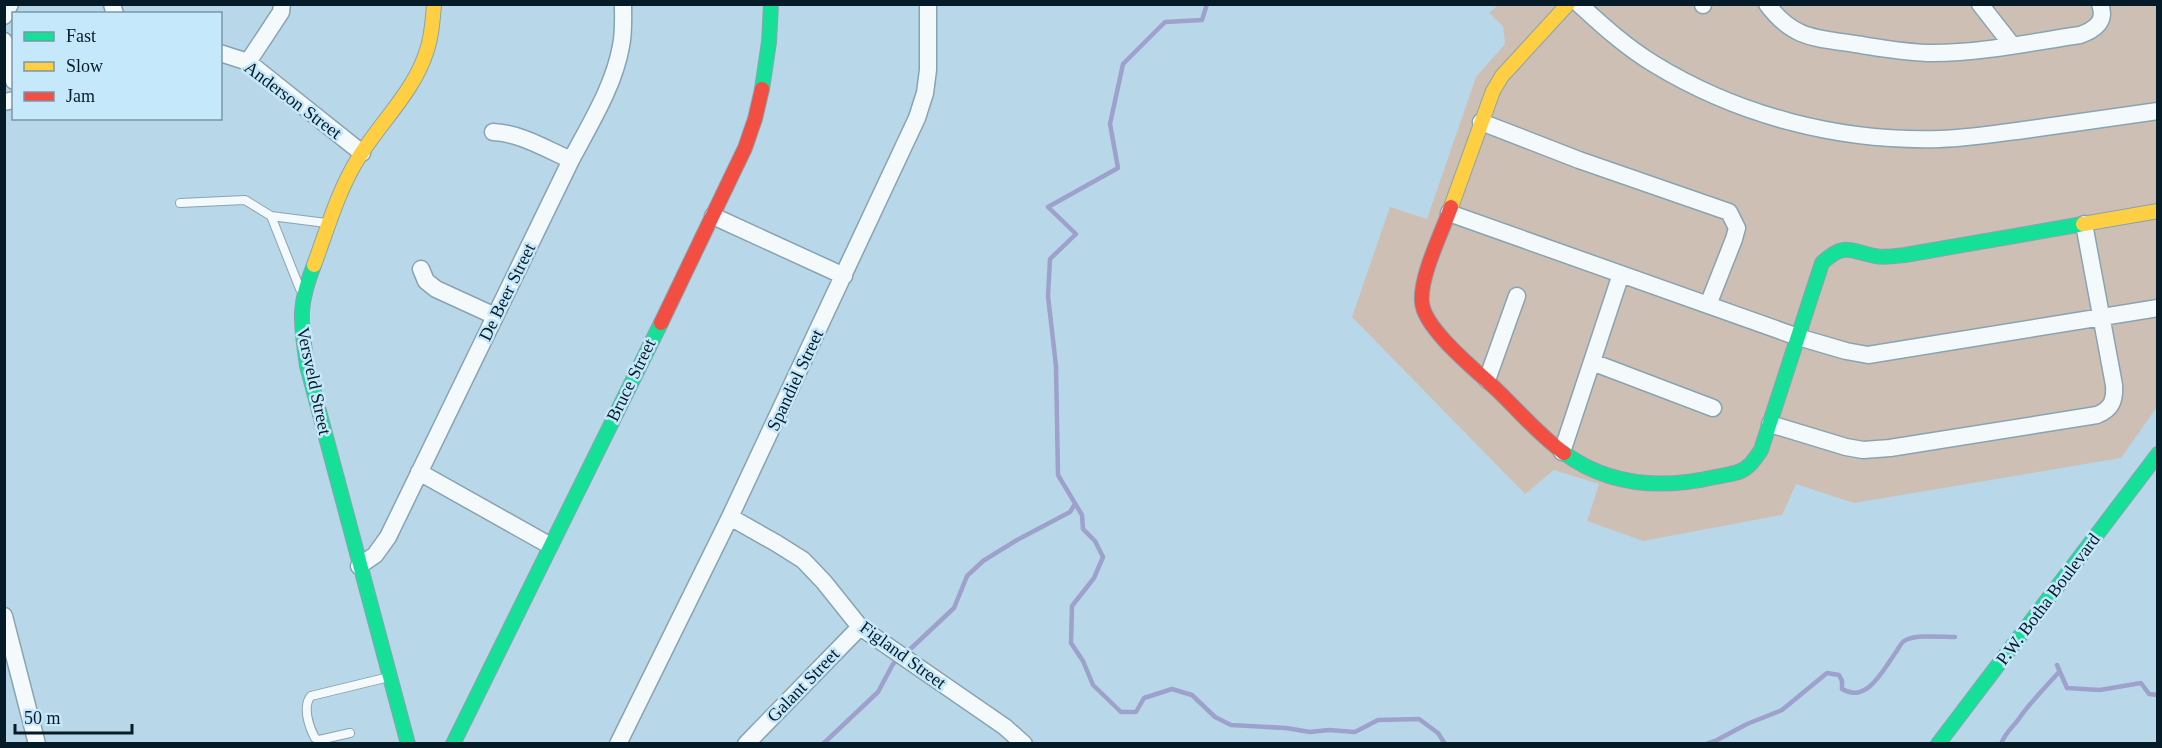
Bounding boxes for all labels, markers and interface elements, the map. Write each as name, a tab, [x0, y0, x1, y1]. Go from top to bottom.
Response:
legend	[12, 12, 222, 120]
text: Fast	[66, 26, 96, 46]
text: Slow	[66, 56, 103, 76]
street label: Anderson Street	[240, 57, 346, 143]
text: Jam	[66, 86, 95, 106]
street label: De Beer Street	[475, 240, 539, 344]
street label: Versveld Street	[293, 325, 335, 437]
street label: Spandiel Street	[763, 326, 827, 434]
street label: Bruce Street	[602, 335, 660, 425]
street label: P.W. Botha Boulevard	[1992, 529, 2104, 669]
street label: Figland Street	[856, 617, 950, 693]
street label: Galant Street	[763, 644, 843, 726]
scale bar	[15, 697, 132, 735]
text: 50 m	[24, 708, 61, 728]

